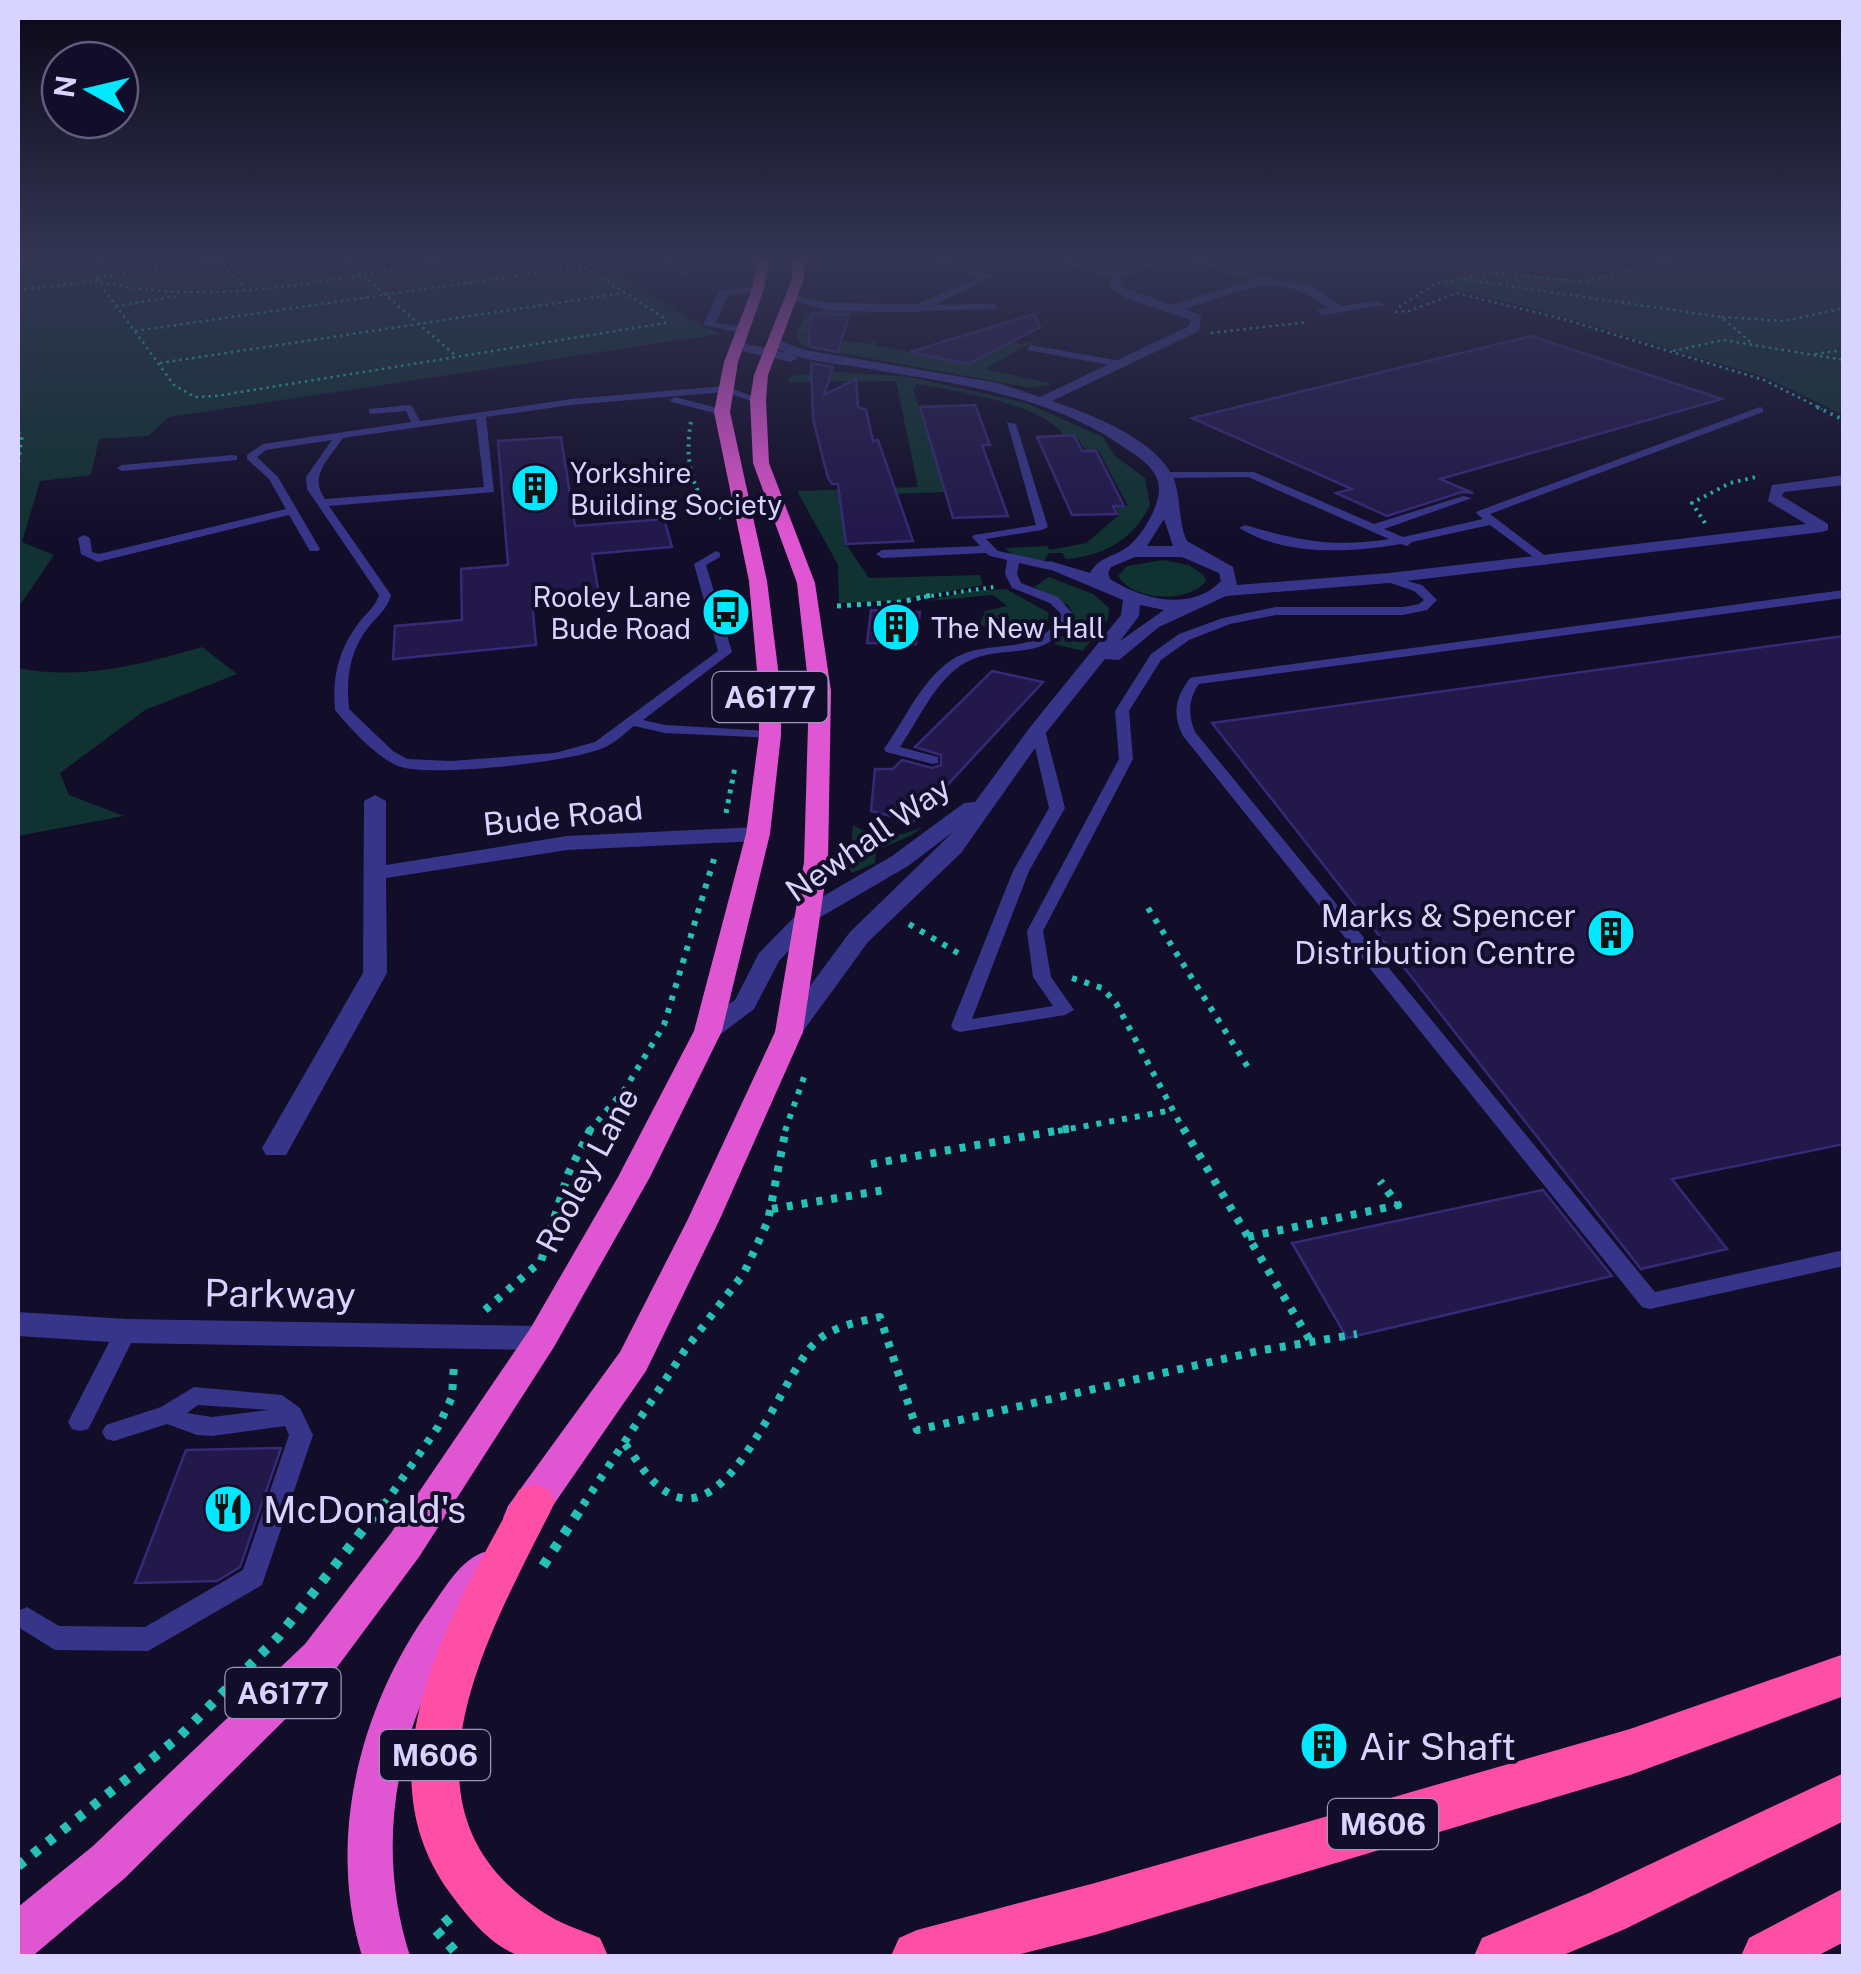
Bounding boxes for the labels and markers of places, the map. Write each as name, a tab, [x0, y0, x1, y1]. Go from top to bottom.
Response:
place label: Yorkshire Building Society	[570, 456, 782, 521]
building icon: Yorkshire Building Society	[509, 462, 561, 514]
place label: Rooley Lane Bude Road	[533, 580, 691, 645]
bus stop icon: Rooley Lane Bude Road	[700, 586, 752, 638]
building icon: The New Hall	[870, 601, 922, 653]
place label: The New Hall	[931, 611, 1105, 644]
place label: Marks & Spencer Distribution Centre	[1294, 897, 1576, 971]
building icon: Marks & Spencer Distribution Centre	[1585, 907, 1637, 959]
restaurant icon: McDonald's	[202, 1483, 254, 1535]
place label: McDonald's	[263, 1487, 466, 1532]
building icon: Air Shaft	[1298, 1720, 1350, 1772]
place label: Air Shaft	[1359, 1724, 1516, 1769]

